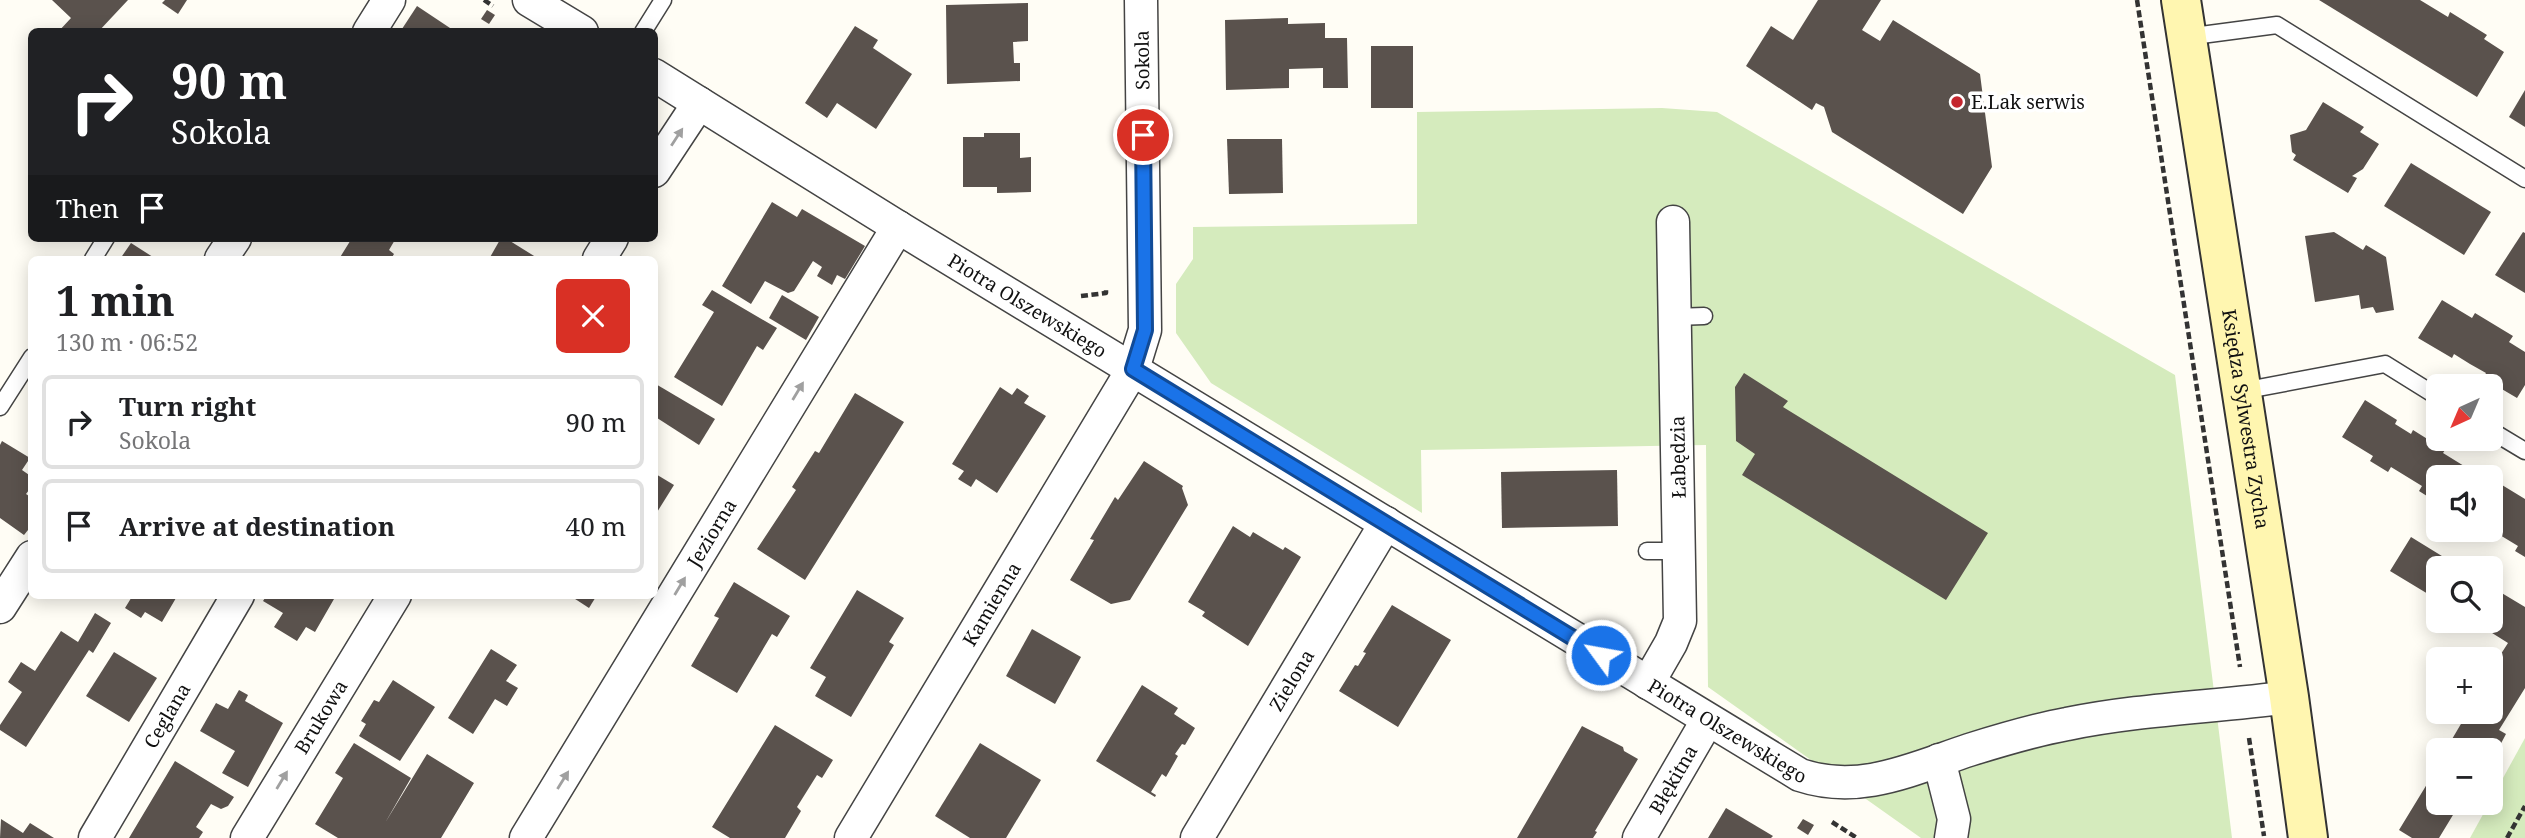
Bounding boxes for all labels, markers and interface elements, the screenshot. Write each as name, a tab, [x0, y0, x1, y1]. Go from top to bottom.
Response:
street label: Sokola	[1128, 30, 1156, 90]
text: 90 m	[171, 47, 287, 113]
icon: right	[56, 56, 147, 147]
place label: E.Lak serwis	[1971, 89, 2085, 115]
marker: E.Lak serwis	[1949, 94, 1965, 110]
pin	[1113, 105, 1173, 165]
text: Sokola	[171, 110, 271, 153]
icon: arrive	[1124, 116, 1162, 154]
one-way arrow	[670, 128, 683, 147]
icon: arrive	[133, 189, 171, 227]
text: Then	[56, 190, 119, 226]
street label: Piotra Olszewskiego	[943, 247, 1112, 364]
text: 1 min	[56, 271, 175, 328]
button: close	[556, 279, 630, 353]
street label: Księdza Sylwestra Zycha	[2216, 307, 2276, 531]
text: 130 m · 06:52	[56, 326, 198, 358]
north arrow	[2426, 374, 2502, 452]
map controls	[2426, 374, 2503, 815]
one-way arrow	[792, 382, 805, 401]
text: Turn right	[119, 388, 256, 424]
icon: right	[60, 403, 98, 441]
text: 90 m	[566, 404, 626, 440]
street label: Łabędzia	[1664, 416, 1692, 498]
text: Sokola	[119, 424, 191, 456]
button: sound	[2426, 465, 2503, 542]
street label: Jeziorna	[680, 494, 742, 573]
icon: arrive	[60, 507, 98, 545]
text: Arrive at destination	[119, 508, 395, 544]
text: 40 m	[566, 508, 626, 544]
button: search	[2426, 556, 2503, 633]
street label: Kamienna	[956, 557, 1027, 651]
one-way arrow	[674, 576, 687, 595]
position arrow	[1564, 618, 1638, 692]
street label: Zielona	[1263, 645, 1320, 716]
button: +	[2426, 647, 2503, 724]
street label: Piotra Olszewskiego	[1643, 673, 1810, 789]
street label: Brukowa	[288, 675, 353, 759]
street label: Ceglana	[138, 678, 196, 753]
button: −	[2426, 738, 2503, 815]
street label: Błękitna	[1643, 740, 1703, 818]
one-way arrow	[276, 770, 289, 789]
one-way arrow	[556, 771, 569, 790]

